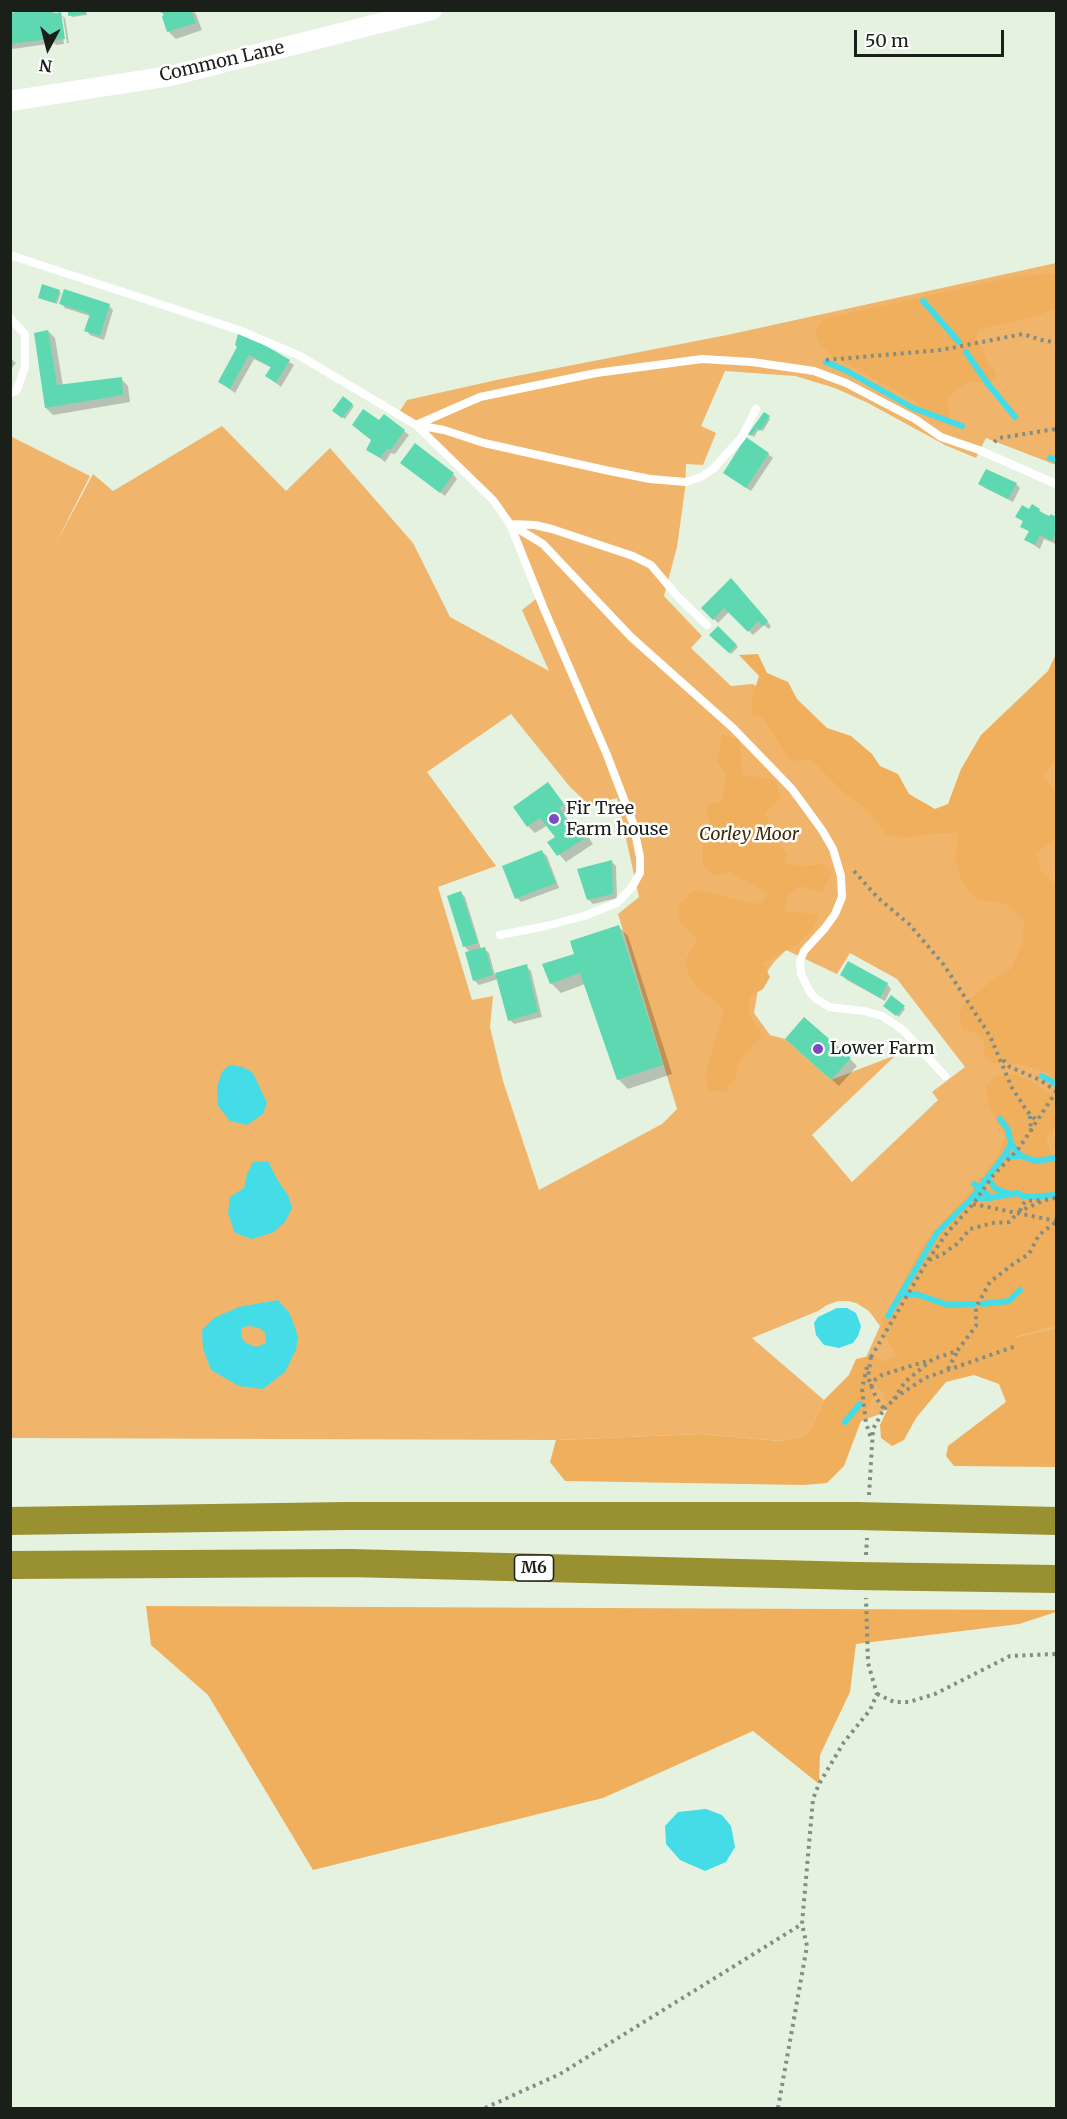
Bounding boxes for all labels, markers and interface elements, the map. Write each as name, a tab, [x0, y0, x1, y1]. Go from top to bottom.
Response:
north arrow	[18, 18, 78, 78]
scale bar	[857, 18, 1007, 56]
text: 50 m	[865, 29, 909, 52]
street label: Common Lane	[158, 37, 286, 87]
text: N	[38, 55, 53, 77]
place label: Fir Tree Farm house	[566, 798, 668, 840]
marker: Fir Tree Farm house	[547, 812, 561, 826]
park label: Corley Moor	[699, 824, 799, 846]
place label: Lower Farm	[830, 1038, 935, 1060]
marker: Lower Farm	[811, 1042, 825, 1056]
road number: M6	[514, 1555, 554, 1581]

